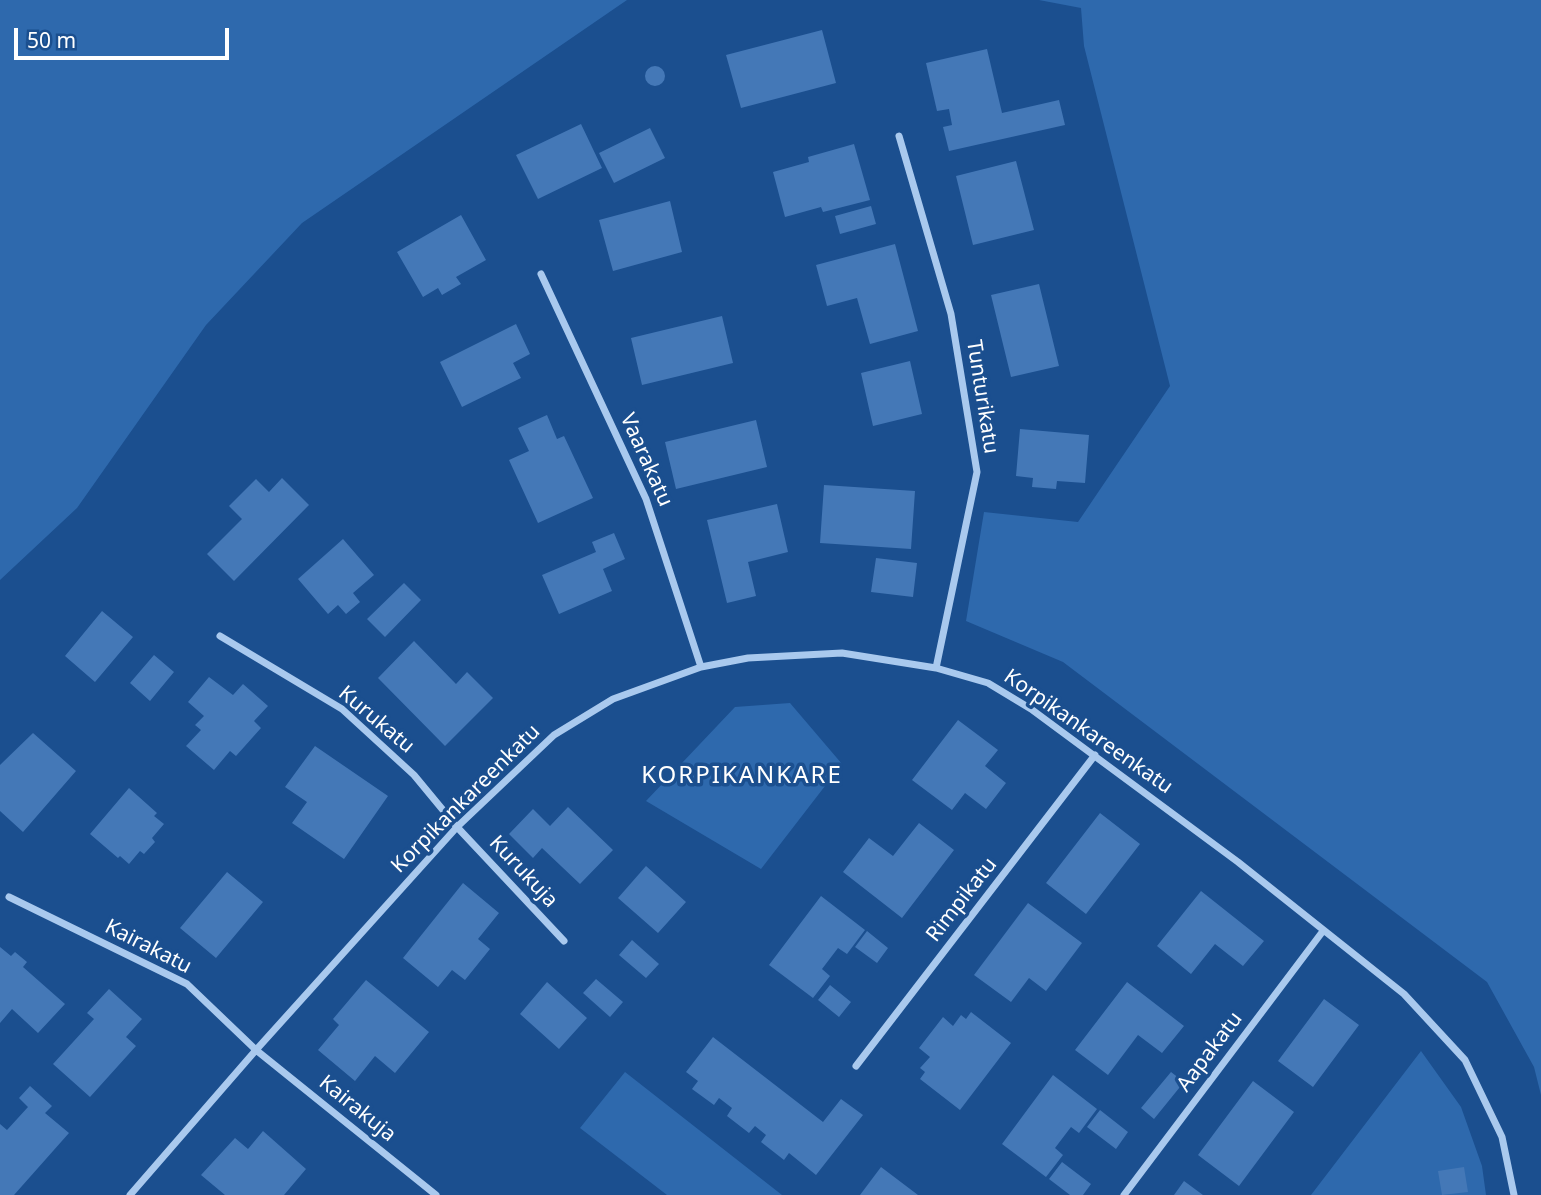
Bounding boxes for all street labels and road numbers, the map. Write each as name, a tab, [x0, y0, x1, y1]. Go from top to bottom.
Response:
street label: Tunturikatu	[961, 338, 1003, 456]
street label: Vaarakatu	[614, 410, 678, 510]
street label: Korpikankareenkatu	[999, 664, 1177, 800]
street label: Kurukatu	[333, 681, 419, 759]
street label: Korpikankareenkatu	[386, 719, 546, 879]
street label: Kurukuja	[483, 831, 563, 913]
street label: Rimpikatu	[921, 853, 1003, 947]
street label: Kairakatu	[100, 914, 196, 980]
street label: Aapakatu	[1172, 1007, 1248, 1097]
street label: Kairakuja	[313, 1070, 401, 1148]

